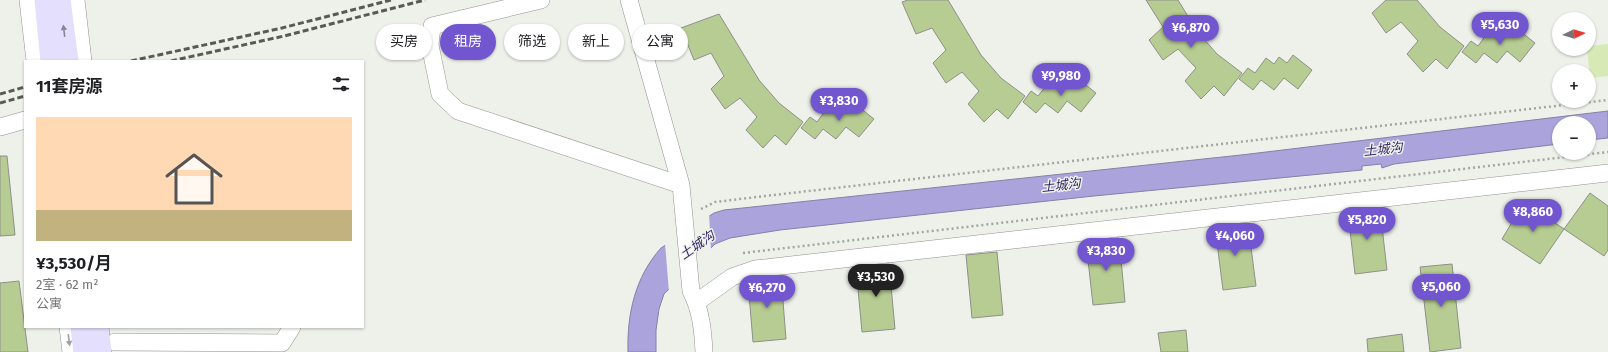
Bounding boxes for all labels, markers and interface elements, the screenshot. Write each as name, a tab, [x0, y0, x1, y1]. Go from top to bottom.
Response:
pin: ¥5,630	[1467, 12, 1533, 46]
north arrow	[1552, 12, 1596, 56]
map controls	[1552, 12, 1596, 160]
pin: ¥6,870	[1158, 15, 1224, 49]
text: ¥5,630	[1481, 17, 1519, 32]
text: ¥6,870	[1172, 20, 1210, 35]
one-way arrow	[61, 24, 67, 37]
chip: 买房	[376, 24, 432, 60]
chip: 租房	[440, 24, 496, 60]
chip: 筛选	[504, 24, 560, 60]
chip: 新上	[568, 24, 624, 60]
chip: 公寓	[632, 24, 688, 60]
pin: ¥9,980	[1028, 63, 1094, 97]
button: +	[1552, 64, 1596, 108]
text: ¥9,980	[1041, 68, 1081, 83]
icon: filters	[330, 73, 352, 95]
text: 11套房源	[36, 76, 102, 97]
pin: ¥3,830	[806, 88, 872, 122]
text: ¥3,830	[820, 93, 859, 108]
button: −	[1552, 116, 1596, 160]
water label: 土城沟	[1363, 139, 1405, 158]
icon: home	[158, 143, 230, 215]
water label: 土城沟	[1041, 175, 1083, 194]
pin: ¥8,860	[1500, 199, 1566, 233]
text: ¥8,860	[1513, 204, 1553, 219]
pin: ¥5,820	[1334, 207, 1400, 241]
text: ¥5,820	[1347, 212, 1387, 227]
pin: ¥4,060	[1202, 223, 1268, 257]
water label: 土城沟	[677, 227, 719, 262]
text: ¥4,060	[1215, 228, 1255, 243]
pin: ¥3,830	[1073, 238, 1139, 272]
text: ¥3,830	[1087, 243, 1126, 258]
text: ¥3,530/月	[36, 253, 112, 274]
pin: ¥3,530	[843, 264, 909, 298]
text: ¥3,530	[857, 269, 895, 284]
pin: ¥5,060	[1408, 274, 1474, 308]
pin: ¥6,270	[734, 275, 800, 309]
text: 2室 · 62 m²	[36, 277, 98, 292]
text: ¥5,060	[1421, 279, 1461, 294]
text: ¥6,270	[748, 280, 786, 295]
text: 公寓	[36, 296, 62, 311]
one-way arrow	[66, 333, 72, 346]

